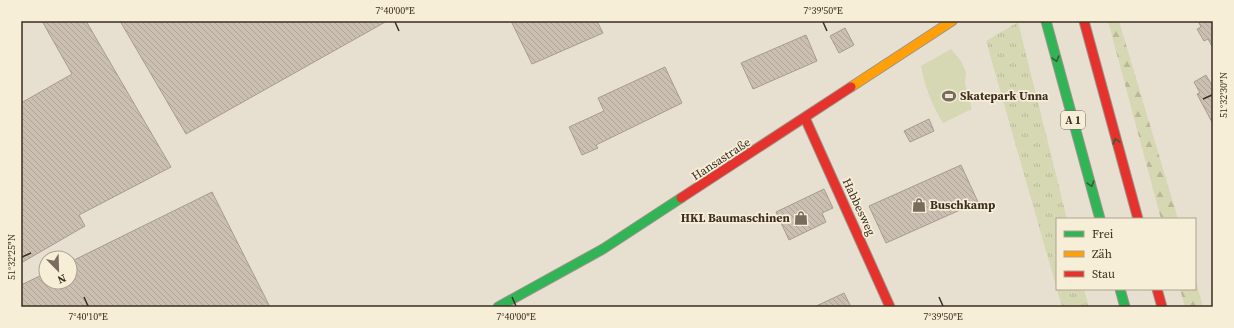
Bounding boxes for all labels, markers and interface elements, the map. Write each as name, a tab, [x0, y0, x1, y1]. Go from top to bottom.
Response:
text: 7°40'00"E	[375, 4, 415, 17]
text: 7°39'50"E	[803, 4, 843, 17]
one-way arrow	[1051, 55, 1060, 62]
text: 51°32'30"N	[1217, 72, 1230, 118]
sports icon: Skatepark Unna	[941, 88, 957, 104]
place label: Skatepark Unna	[960, 88, 1049, 104]
road number: A 1	[1061, 111, 1085, 129]
street label: Hansastraße	[688, 134, 754, 184]
one-way arrow	[1112, 138, 1121, 145]
street label: Habbesweg	[839, 176, 879, 238]
one-way arrow	[1086, 180, 1095, 187]
shop icon: Buschkamp	[911, 197, 927, 213]
place label: Buschkamp	[930, 197, 995, 213]
place label: HKL Baumaschinen	[681, 210, 791, 226]
shop icon: HKL Baumaschinen	[793, 210, 809, 226]
legend	[1056, 218, 1196, 290]
text: Frei	[1092, 226, 1114, 242]
text: 51°32'25"N	[5, 234, 18, 280]
text: Zäh	[1092, 246, 1112, 262]
north arrow	[38, 250, 78, 290]
text: Stau	[1092, 266, 1115, 282]
text: N	[55, 270, 68, 287]
text: 7°40'10"E	[68, 310, 108, 323]
text: 7°40'00"E	[496, 310, 536, 323]
text: 7°39'50"E	[923, 310, 963, 323]

